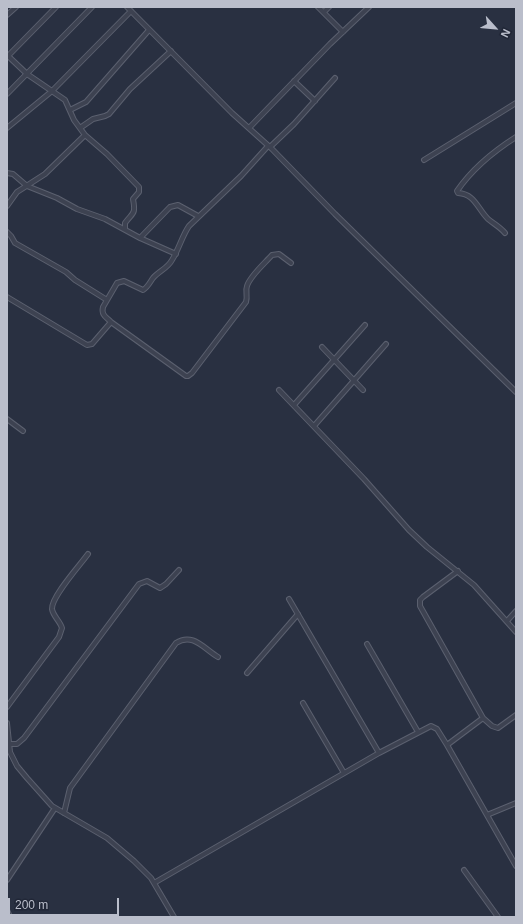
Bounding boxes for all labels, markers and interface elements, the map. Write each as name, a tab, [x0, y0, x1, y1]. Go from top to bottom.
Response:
north arrow	[475, 8, 515, 48]
text: N	[499, 27, 513, 40]
scale bar	[10, 890, 121, 916]
text: 200 m	[15, 898, 48, 912]

